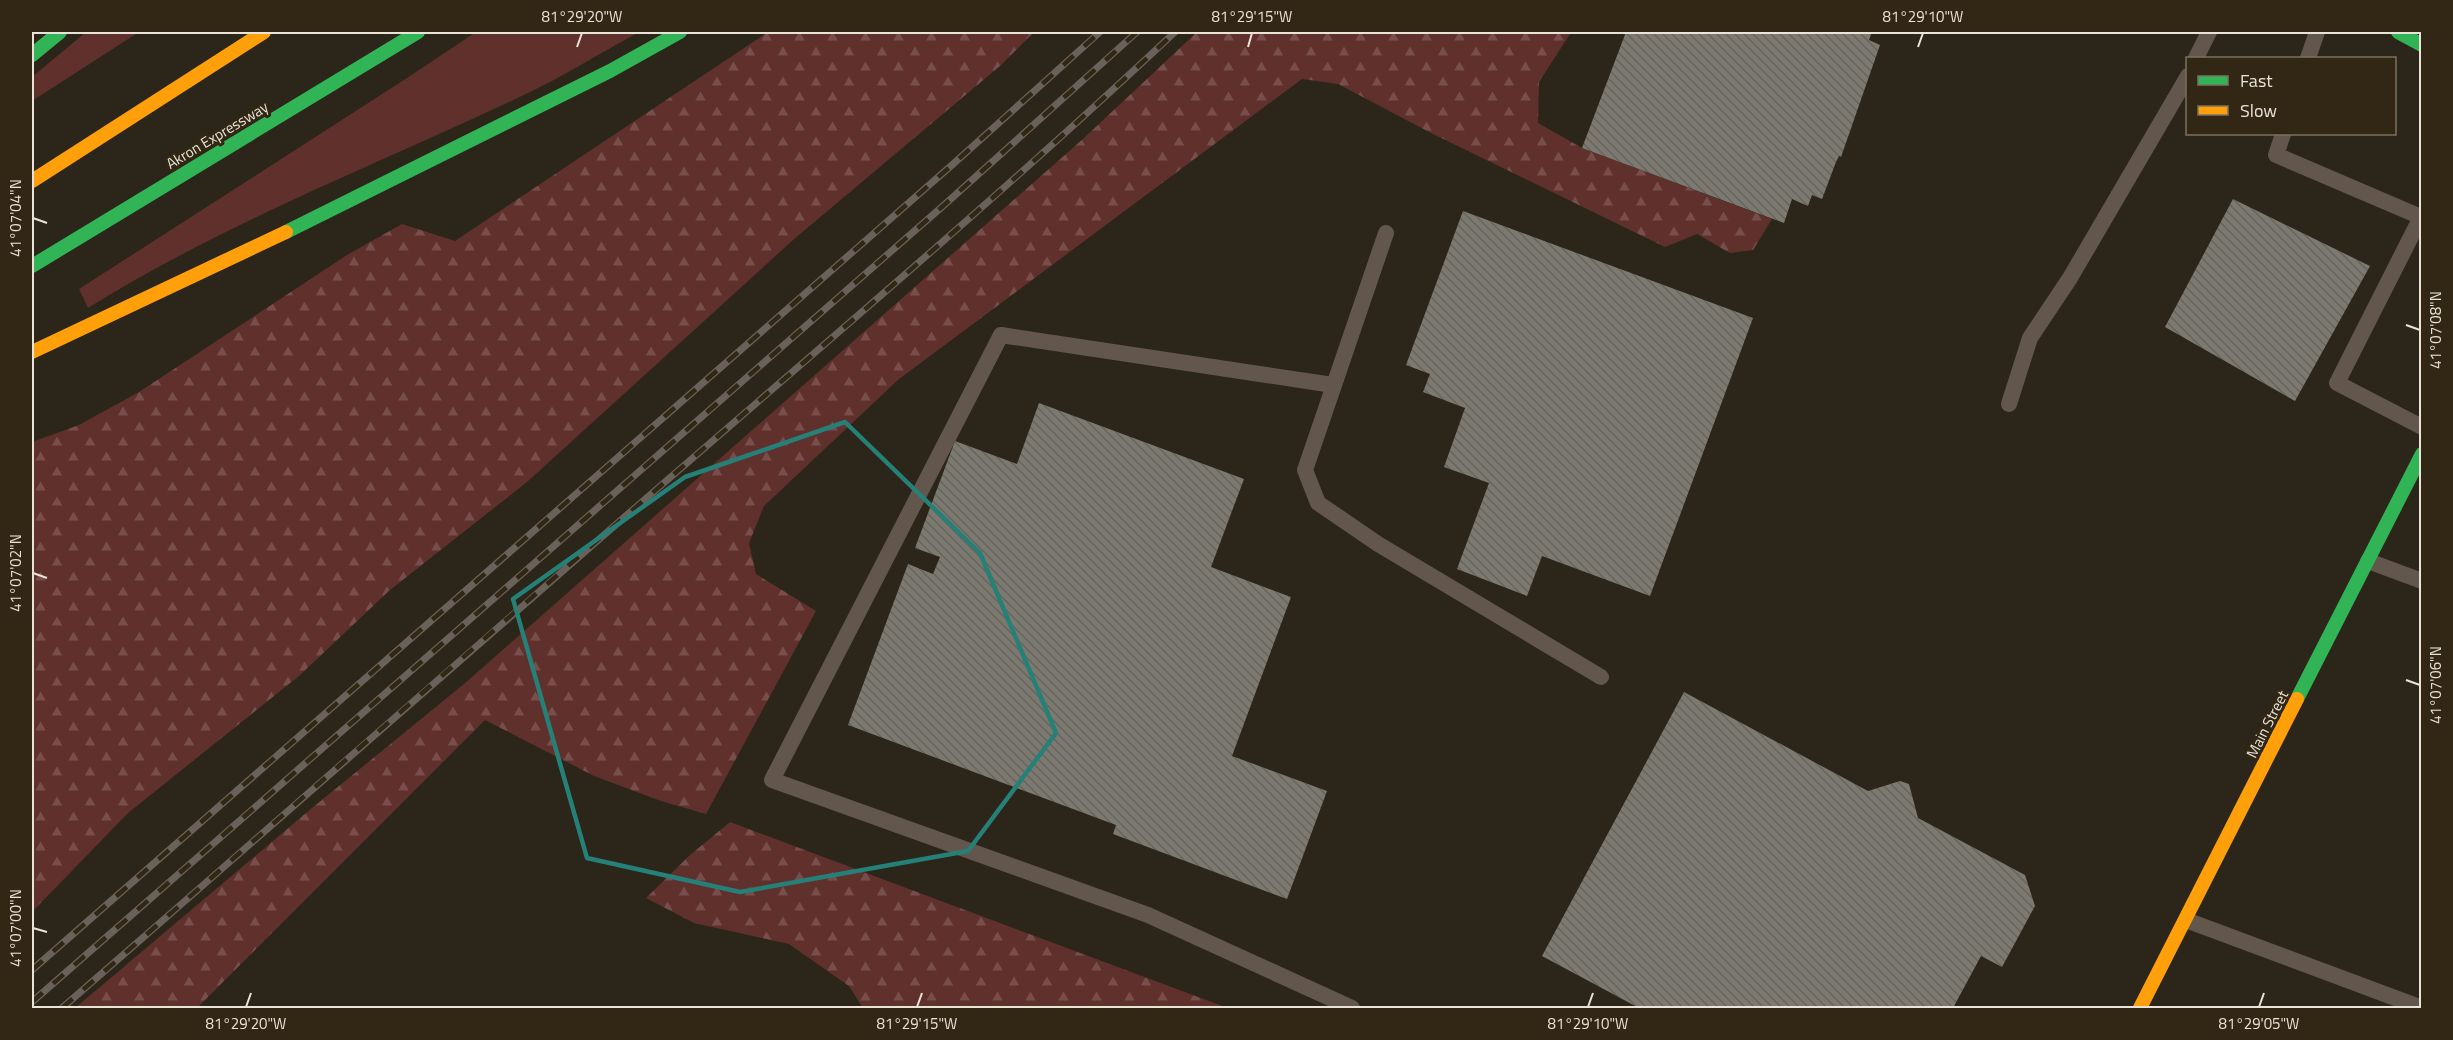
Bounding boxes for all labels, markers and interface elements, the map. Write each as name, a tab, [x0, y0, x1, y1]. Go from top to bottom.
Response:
text: 81°29'20"W	[542, 5, 622, 28]
text: 81°29'15"W	[1212, 5, 1292, 28]
text: 81°29'10"W	[1883, 5, 1963, 28]
legend	[2186, 57, 2396, 135]
text: Fast	[2240, 67, 2273, 94]
street label: Akron Expressway	[161, 95, 273, 175]
text: Slow	[2240, 97, 2277, 124]
text: 41°07'04"N	[4, 179, 27, 257]
text: 41°07'08"N	[2424, 291, 2447, 369]
text: 41°07'02"N	[4, 534, 27, 612]
text: 41°07'06"N	[2424, 646, 2447, 724]
street label: Main Street	[2240, 685, 2294, 762]
text: 41°07'00"N	[4, 889, 27, 967]
text: 81°29'20"W	[206, 1012, 286, 1035]
text: 81°29'15"W	[877, 1012, 957, 1035]
text: 81°29'10"W	[1548, 1012, 1628, 1035]
text: 81°29'05"W	[2219, 1012, 2299, 1035]

